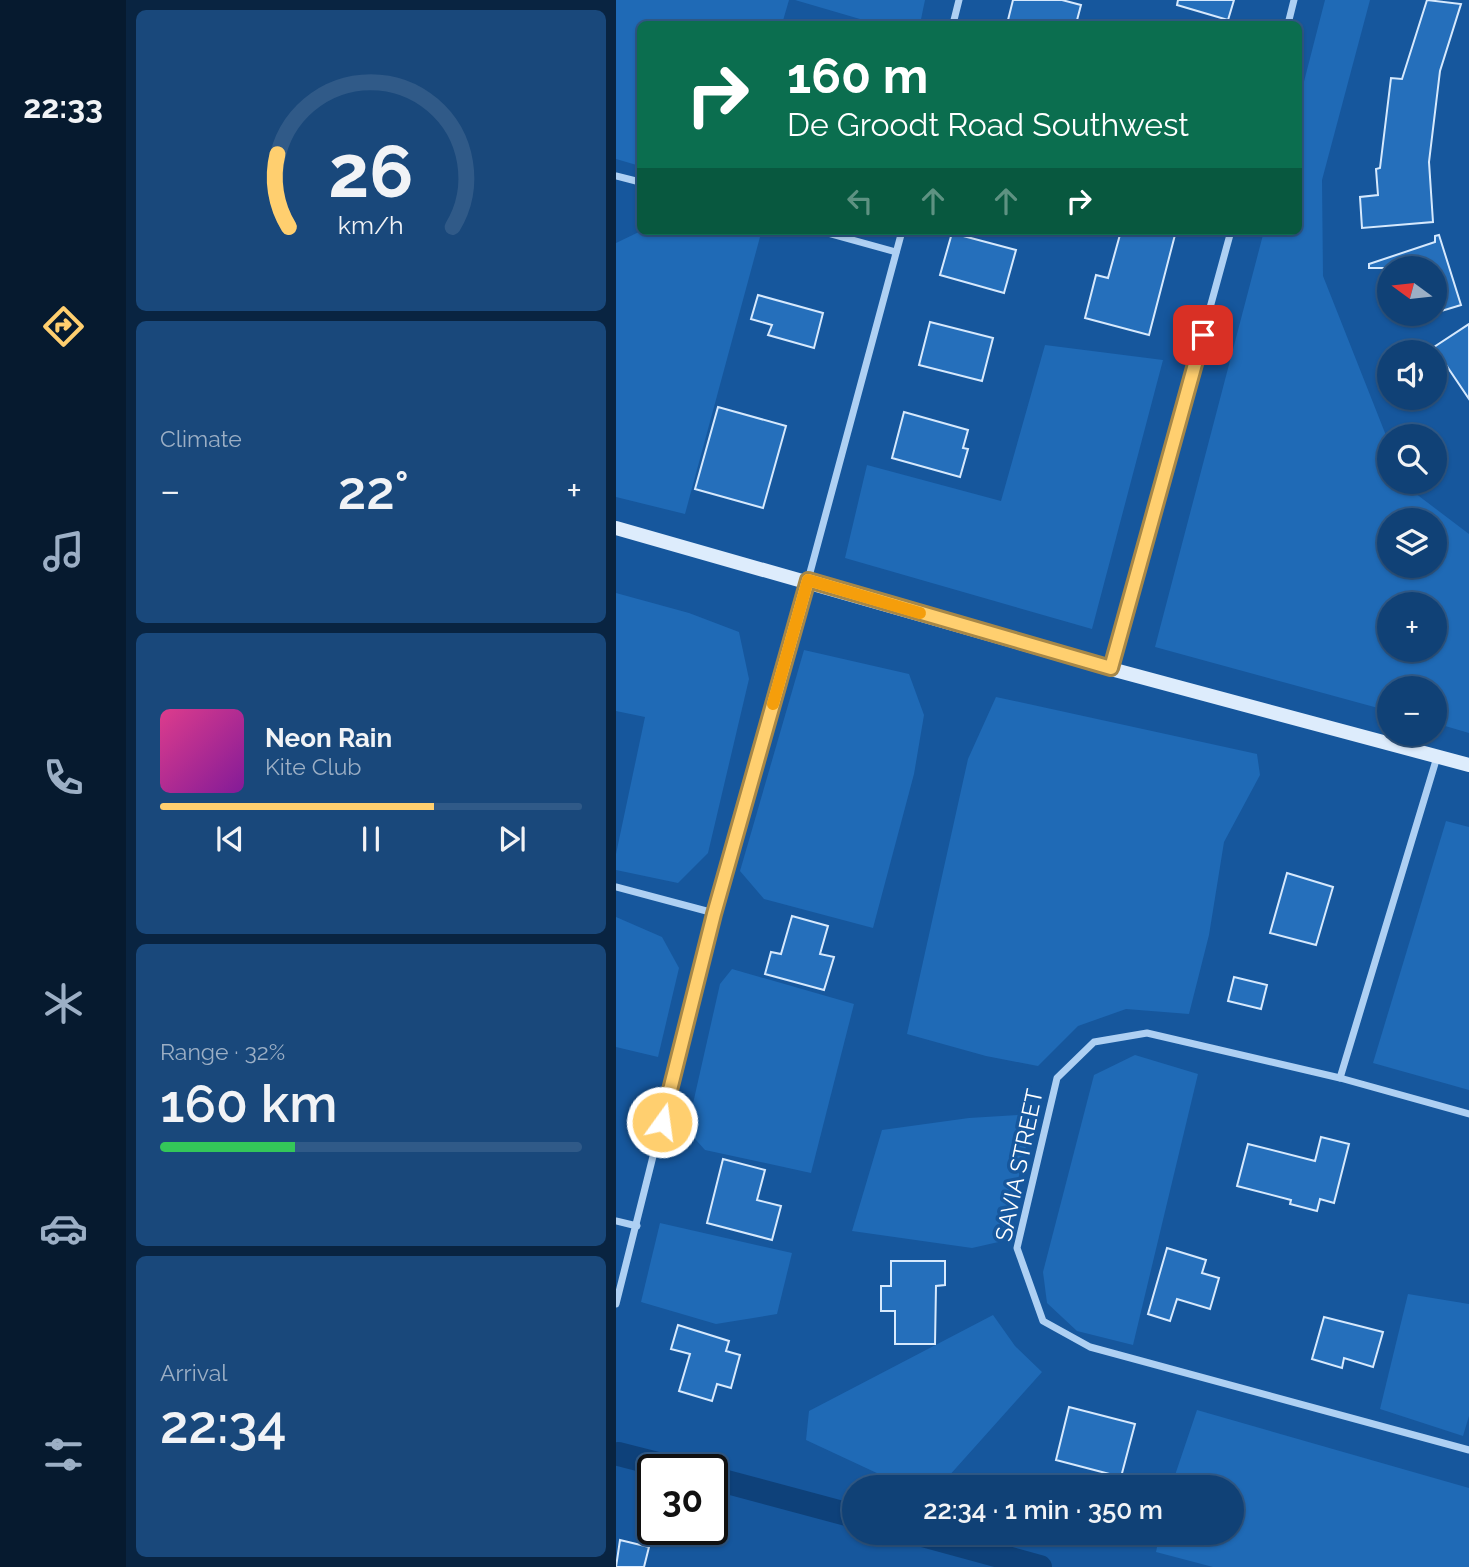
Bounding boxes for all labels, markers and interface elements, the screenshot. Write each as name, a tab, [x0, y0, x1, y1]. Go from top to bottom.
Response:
text: 160 m	[787, 47, 928, 104]
icon: right	[672, 49, 763, 140]
text: 22:33	[23, 88, 103, 125]
text: De Groodt Road Southwest	[787, 106, 1189, 143]
text: 26	[328, 129, 414, 214]
icon: left	[841, 182, 879, 220]
icon: ahead	[914, 182, 952, 220]
icon: ahead	[987, 182, 1025, 220]
icon: right	[1060, 182, 1098, 220]
text: km/h	[338, 210, 404, 240]
north arrow	[1377, 256, 1447, 326]
map controls	[1377, 256, 1447, 746]
icon: directions	[39, 302, 88, 351]
pin	[1173, 305, 1233, 365]
icon: arrive	[1184, 316, 1222, 354]
button: sound	[1377, 340, 1447, 410]
button: search	[1377, 424, 1447, 494]
text: Climate	[160, 425, 242, 452]
text: 22°	[338, 460, 409, 521]
text: −	[160, 468, 180, 513]
text: +	[566, 468, 582, 513]
button: layers	[1377, 508, 1447, 578]
icon: music	[39, 527, 88, 576]
button: +	[1377, 592, 1447, 662]
button: −	[1377, 676, 1447, 746]
text: Neon Rain	[265, 723, 392, 753]
icon: phone	[39, 753, 88, 802]
text: Kite Club	[265, 753, 362, 780]
icon: previous	[211, 820, 249, 858]
icon: pause	[352, 820, 390, 858]
icon: next	[493, 820, 531, 858]
icon: climate	[39, 979, 88, 1028]
text: Range · 32%	[160, 1038, 285, 1065]
text: 160 km	[160, 1073, 338, 1134]
position arrow	[625, 1085, 699, 1159]
street label: SAVIA STREET	[989, 1086, 1048, 1243]
icon: car	[39, 1204, 88, 1253]
text: Arrival	[160, 1359, 227, 1386]
text: 22:34	[160, 1394, 287, 1455]
icon: filters	[39, 1430, 88, 1479]
speed limit sign: 30	[637, 1454, 728, 1545]
text: 22:34 · 1 min · 350 m	[923, 1495, 1163, 1525]

